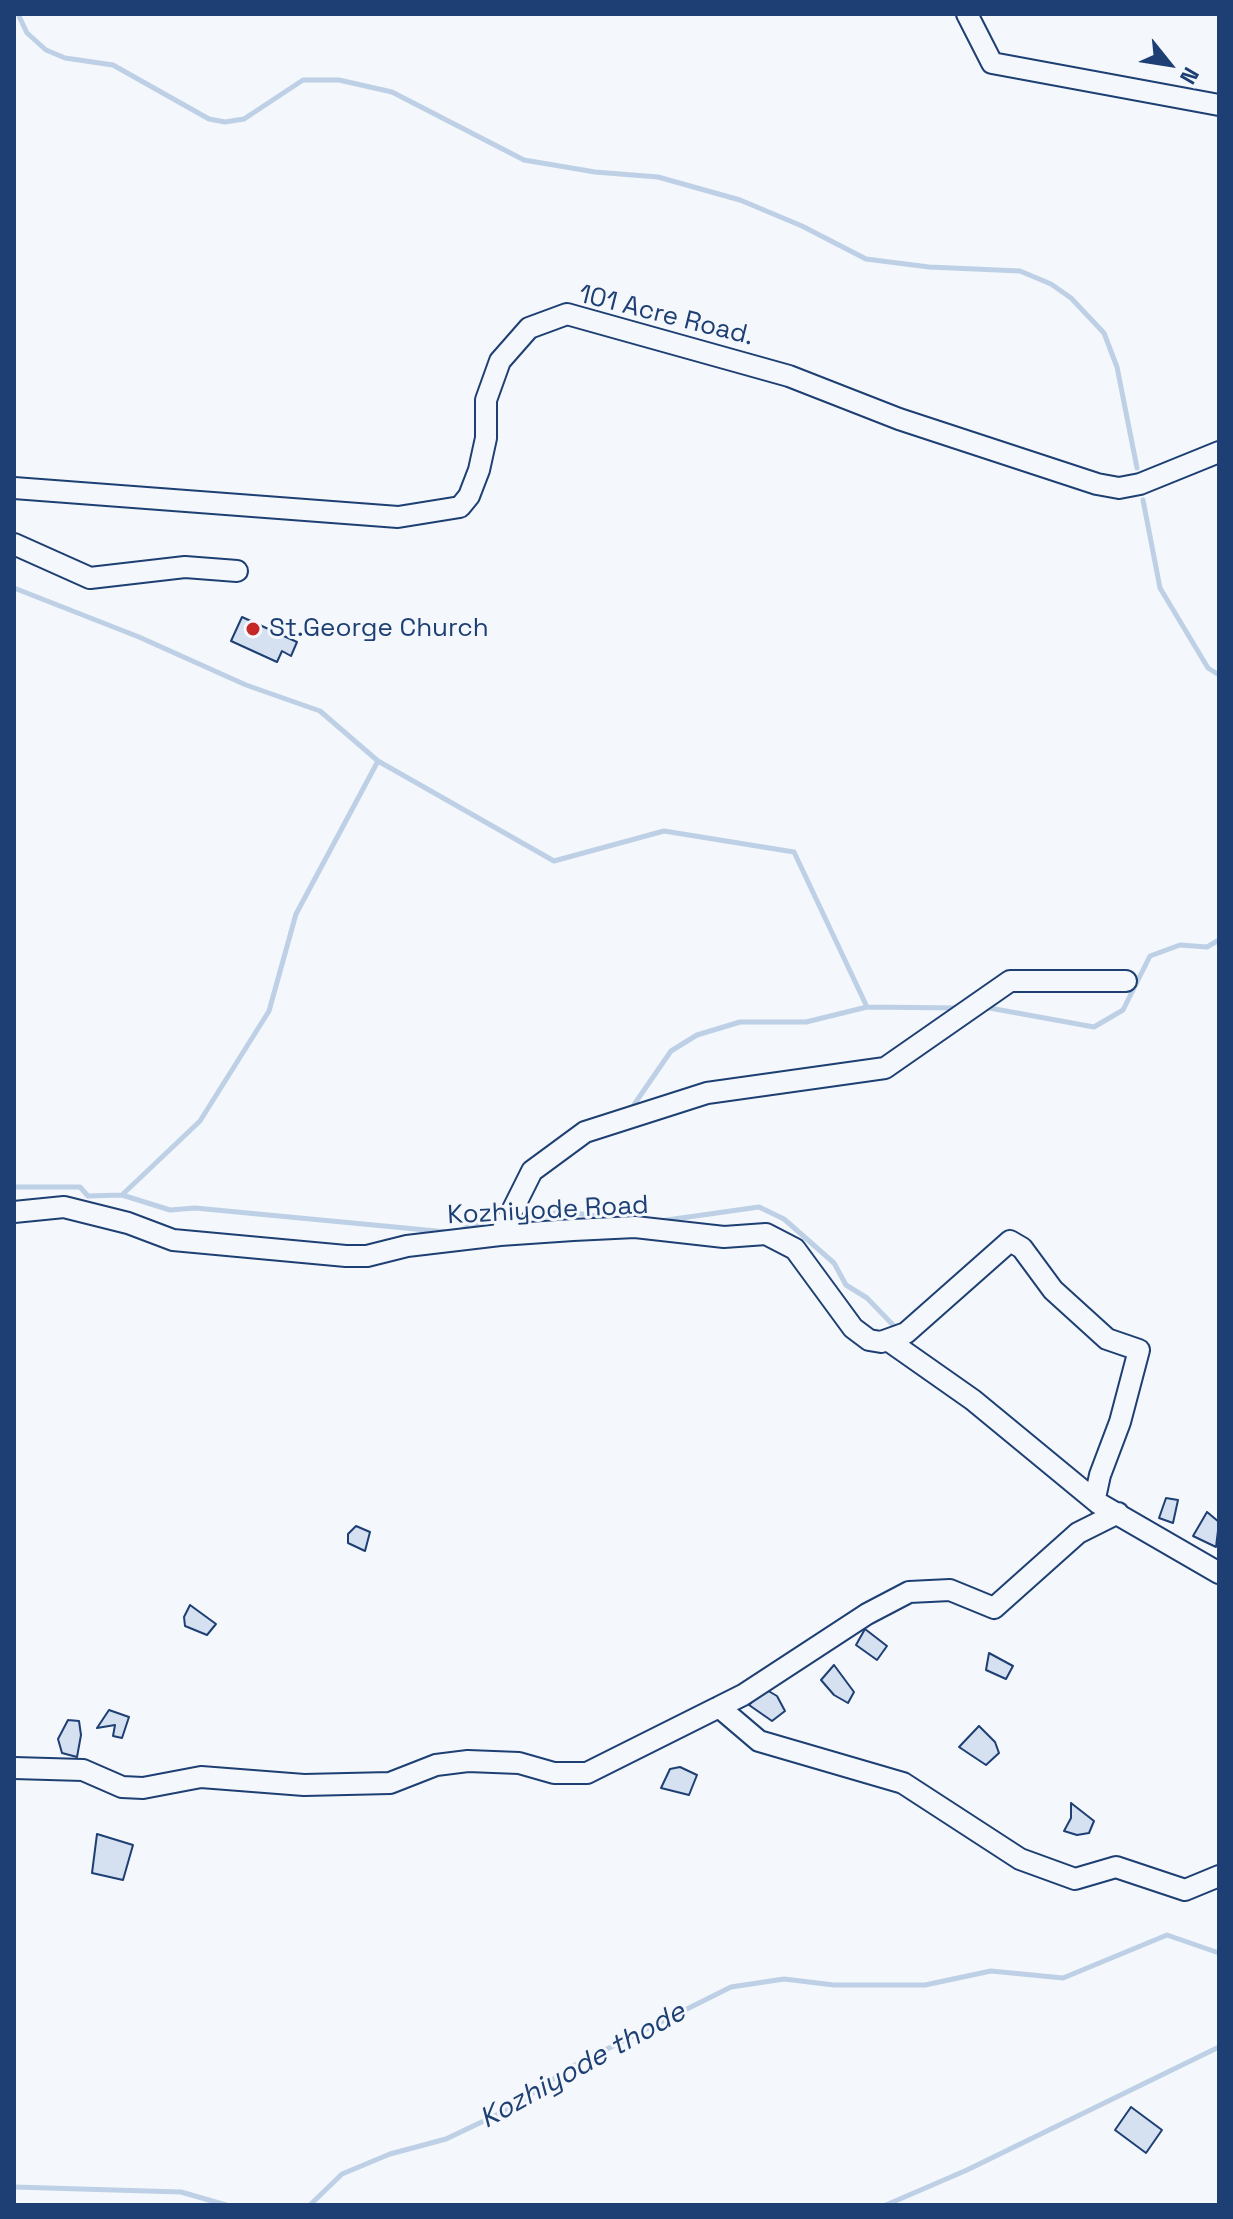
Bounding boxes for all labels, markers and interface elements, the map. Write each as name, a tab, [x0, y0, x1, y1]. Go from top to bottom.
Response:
north arrow	[1129, 24, 1209, 104]
text: N	[1174, 63, 1206, 89]
street label: 101 Acre Road.	[575, 279, 757, 353]
place label: St.George Church	[269, 613, 489, 645]
marker: St.George Church	[244, 620, 262, 638]
street label: Kozhiyode Road	[447, 1190, 649, 1232]
water label: Kozhiyode thode	[474, 1996, 692, 2136]

